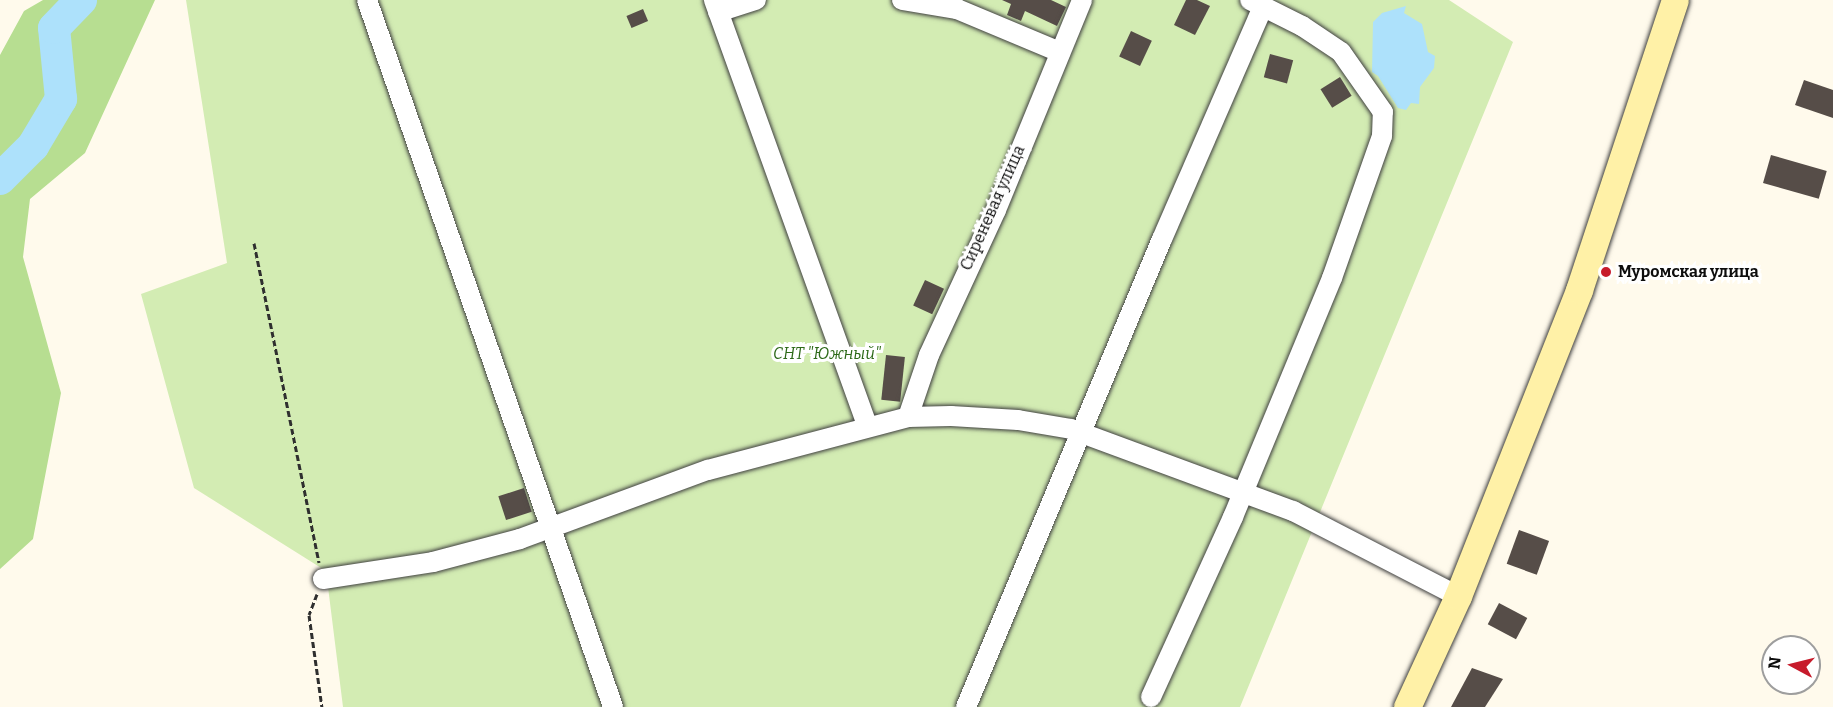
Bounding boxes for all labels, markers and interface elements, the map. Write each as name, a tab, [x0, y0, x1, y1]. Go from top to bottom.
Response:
street label: Сиреневая улица	[957, 142, 1029, 274]
place label: Муромская улица	[1618, 262, 1759, 282]
marker: Муромская улица	[1599, 265, 1613, 279]
park label: СНТ "Южный"	[773, 344, 881, 364]
north arrow	[1761, 635, 1821, 695]
text: N	[1764, 656, 1785, 670]

